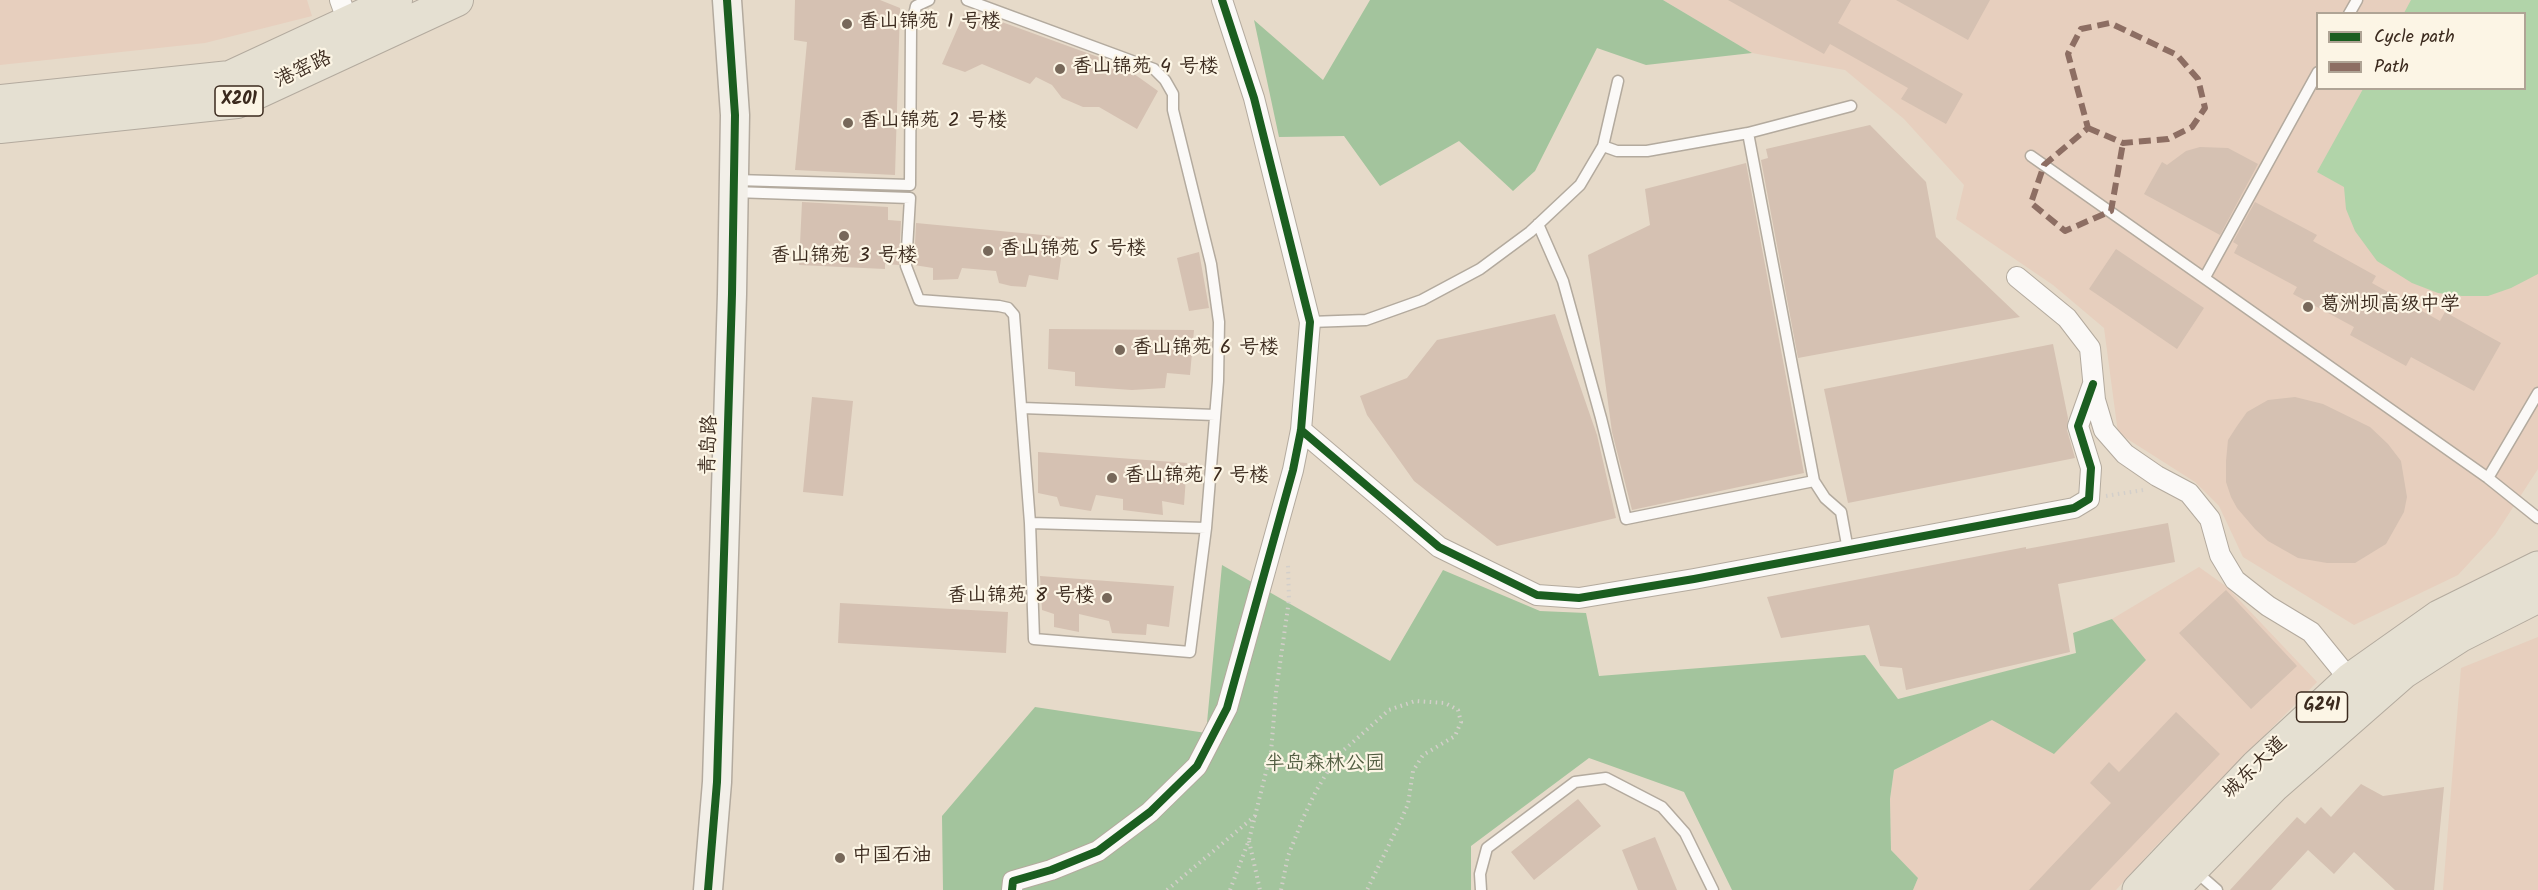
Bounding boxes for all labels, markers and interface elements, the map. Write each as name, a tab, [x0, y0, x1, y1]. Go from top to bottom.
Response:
place label: 香山锦苑 1 号楼	[859, 12, 1001, 36]
legend	[2316, 12, 2526, 90]
marker: 香山锦苑 1 号楼	[840, 17, 854, 31]
text: Cycle path	[2374, 23, 2455, 52]
street label: 港窑路	[272, 47, 336, 95]
text: Path	[2374, 53, 2409, 82]
place label: 香山锦苑 4 号楼	[1072, 57, 1219, 81]
marker: 香山锦苑 4 号楼	[1053, 62, 1067, 76]
road number: X201	[215, 86, 263, 116]
place label: 香山锦苑 2 号楼	[860, 111, 1008, 135]
marker: 香山锦苑 2 号楼	[841, 116, 855, 130]
marker: 香山锦苑 3 号楼	[837, 229, 851, 243]
place label: 香山锦苑 5 号楼	[1000, 239, 1147, 263]
marker: 香山锦苑 5 号楼	[981, 244, 995, 258]
place label: 香山锦苑 3 号楼	[770, 246, 918, 270]
place label: 葛洲坝高级中学	[2320, 295, 2460, 319]
marker: 葛洲坝高级中学	[2301, 300, 2315, 314]
place label: 香山锦苑 6 号楼	[1132, 338, 1279, 362]
marker: 香山锦苑 6 号楼	[1113, 343, 1127, 357]
street label: 青岛路	[698, 415, 724, 475]
place label: 香山锦苑 7 号楼	[1124, 466, 1269, 490]
marker: 香山锦苑 7 号楼	[1105, 471, 1119, 485]
place label: 香山锦苑 8 号楼	[947, 586, 1095, 610]
marker: 香山锦苑 8 号楼	[1100, 591, 1114, 605]
road number: G241	[2296, 692, 2348, 722]
street label: 城东大道	[2219, 733, 2293, 805]
park label: 半岛森林公园	[1265, 754, 1385, 778]
place label: 中国石油	[852, 846, 932, 870]
marker: 中国石油	[833, 851, 847, 865]

